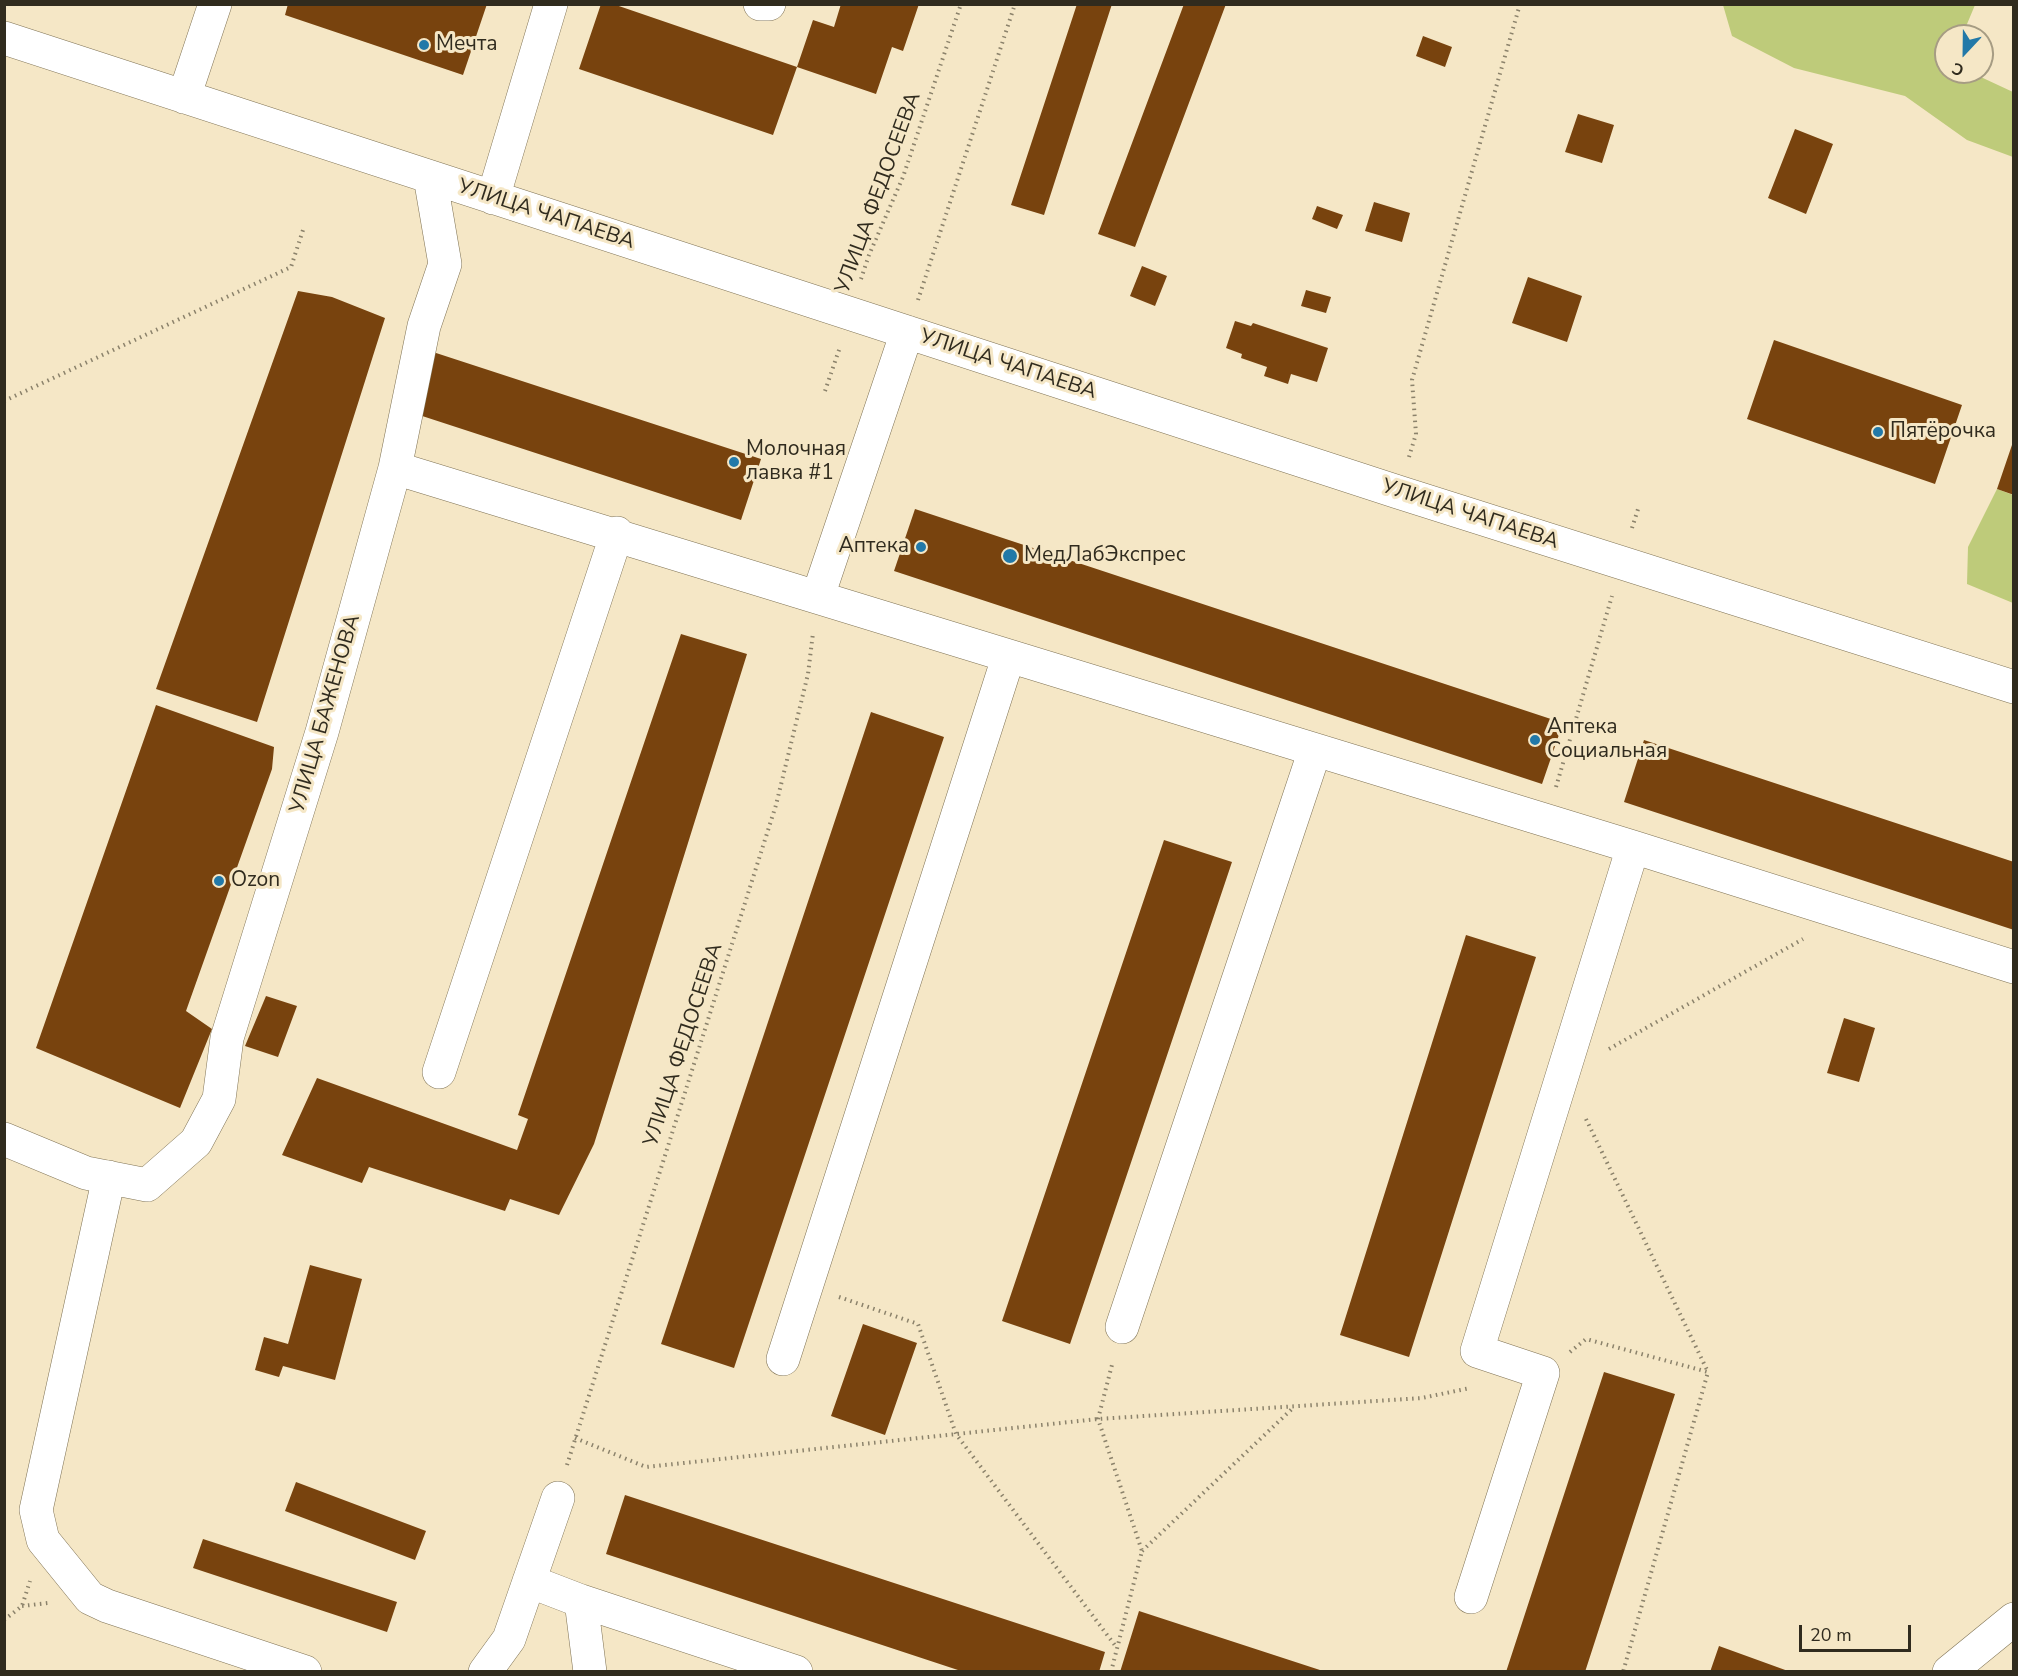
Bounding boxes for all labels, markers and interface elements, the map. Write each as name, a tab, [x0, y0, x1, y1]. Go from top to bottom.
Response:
north arrow	[1934, 24, 1994, 84]
place label: Мечта	[436, 32, 498, 58]
marker: Мечта	[417, 38, 431, 52]
text: С	[1949, 57, 1967, 81]
street label: УЛИЦА ФЕДОСЕЕВА	[831, 89, 927, 297]
street label: УЛИЦА ЧАПАЕВА	[455, 175, 637, 255]
street label: УЛИЦА ЧАПАЕВА	[917, 325, 1099, 405]
place label: Пятёрочка	[1890, 419, 1996, 445]
marker: Пятёрочка	[1871, 425, 1885, 439]
place label: Молочная лавка #1	[746, 437, 846, 487]
marker: Молочная лавка #1	[727, 455, 741, 469]
street label: УЛИЦА ЧАПАЕВА	[1379, 475, 1561, 555]
place label: Аптека	[838, 534, 909, 560]
marker: Аптека	[914, 540, 928, 554]
place label: МедЛабЭкспрес	[1024, 543, 1186, 569]
marker: МедЛабЭкспрес	[1001, 547, 1019, 565]
street label: УЛИЦА БАЖЕНОВА	[286, 612, 366, 816]
place label: Аптека Социальная	[1547, 715, 1667, 765]
marker: Аптека Социальная	[1528, 733, 1542, 747]
place label: Ozon	[231, 868, 280, 894]
marker: Ozon	[212, 874, 226, 888]
street label: УЛИЦА ФЕДОСЕЕВА	[639, 940, 729, 1150]
scale bar	[1802, 1613, 1914, 1651]
text: 20 m	[1810, 1623, 1852, 1647]

